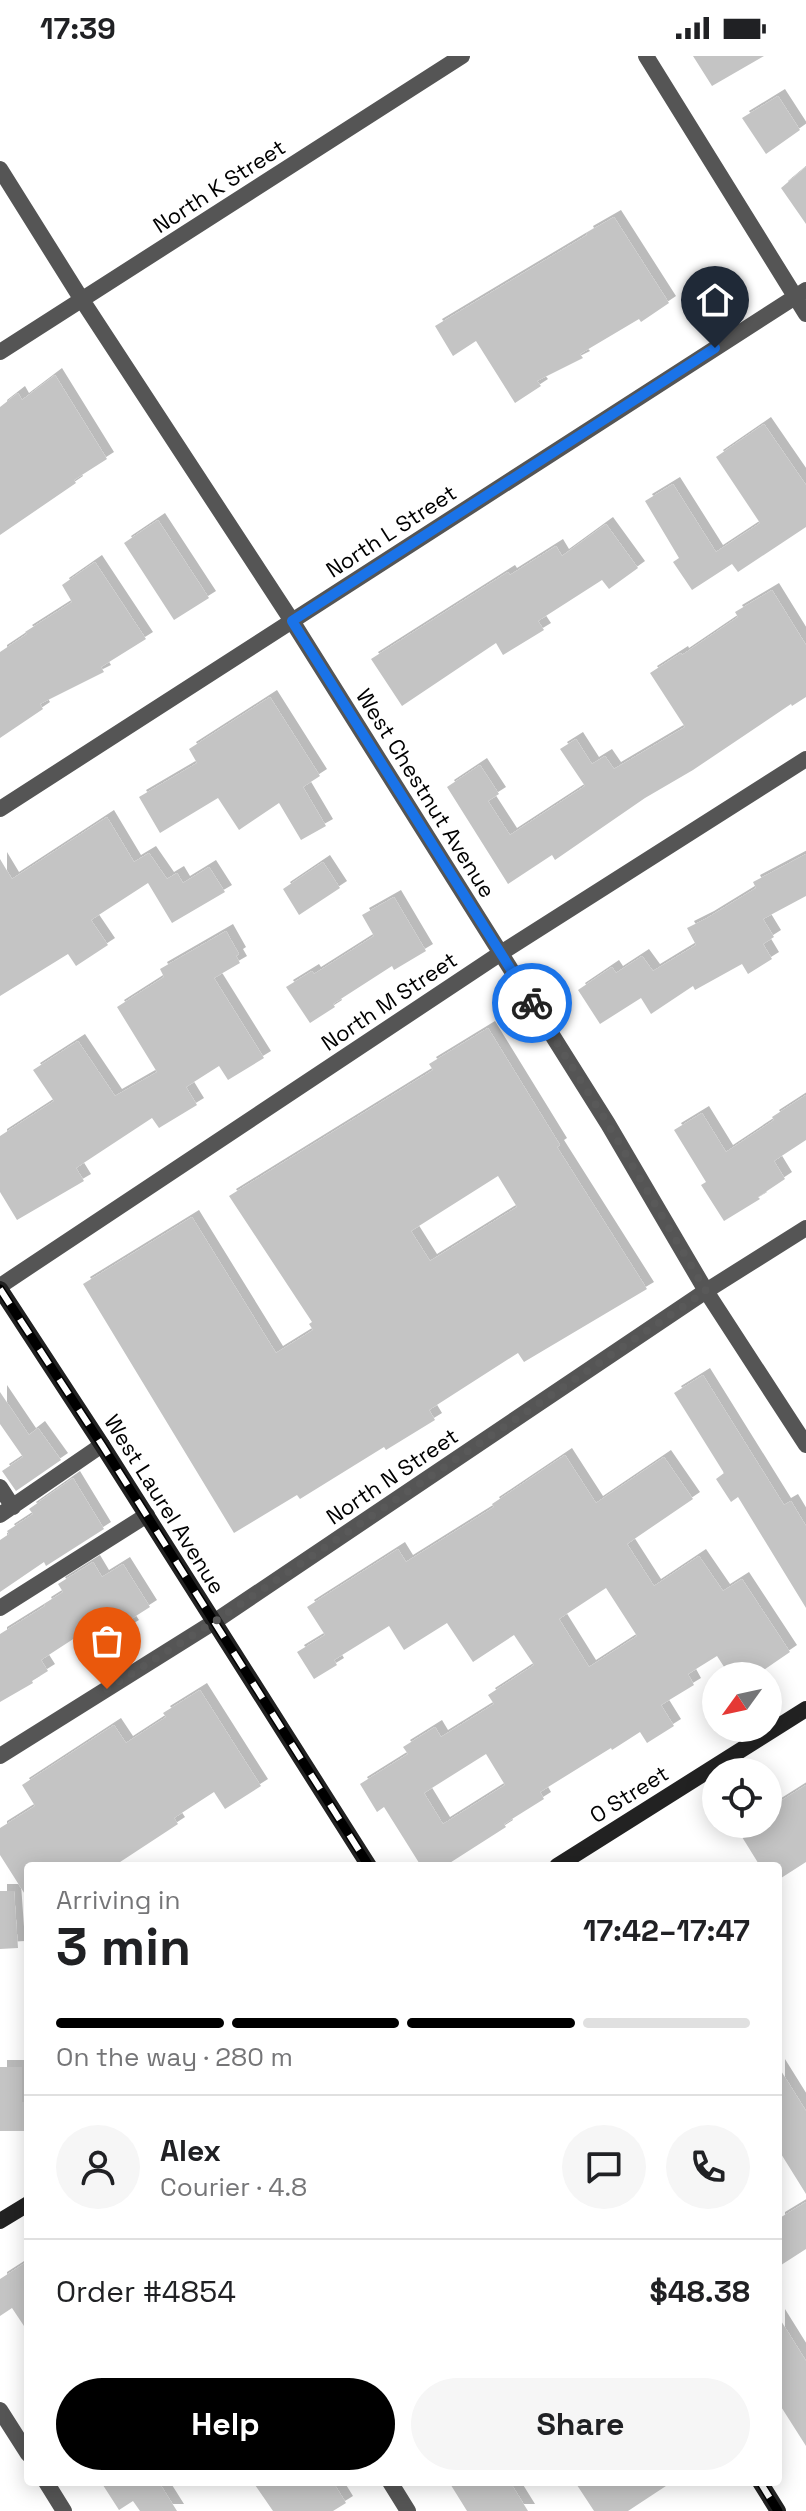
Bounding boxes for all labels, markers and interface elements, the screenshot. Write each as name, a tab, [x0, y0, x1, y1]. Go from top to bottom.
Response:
text: 17:39	[40, 9, 116, 48]
street label: North K Street	[148, 133, 290, 239]
pin	[681, 266, 749, 348]
icon: home	[693, 278, 737, 322]
street label: North L Street	[320, 478, 462, 584]
street label: West Chestnut Avenue	[350, 683, 502, 903]
street label: North M Street	[316, 945, 462, 1057]
courier	[492, 963, 572, 1043]
icon: bike	[510, 981, 554, 1025]
street label: West Laurel Avenue	[98, 1409, 232, 1599]
street label: North N Street	[321, 1422, 463, 1530]
pin	[73, 1607, 141, 1689]
icon: bag	[85, 1619, 129, 1663]
north arrow	[702, 1662, 782, 1742]
map controls	[702, 1662, 782, 1838]
button: locate	[702, 1758, 782, 1838]
street label: O Street	[584, 1759, 674, 1829]
text: Arriving in	[56, 1883, 180, 1917]
text: 17:42–17:47	[583, 1911, 750, 1950]
text: 3 min	[56, 1914, 191, 1980]
text: On the way · 280 m	[56, 2040, 293, 2074]
button: person	[56, 2125, 140, 2209]
button: chat	[562, 2125, 646, 2209]
button: phone	[666, 2125, 750, 2209]
text: Alex	[160, 2131, 221, 2170]
text: Courier · 4.8	[160, 2170, 307, 2204]
text: Order #4854	[56, 2272, 236, 2311]
text: $48.38	[650, 2272, 750, 2311]
button: Help	[56, 2378, 395, 2470]
button: Share	[411, 2378, 750, 2470]

